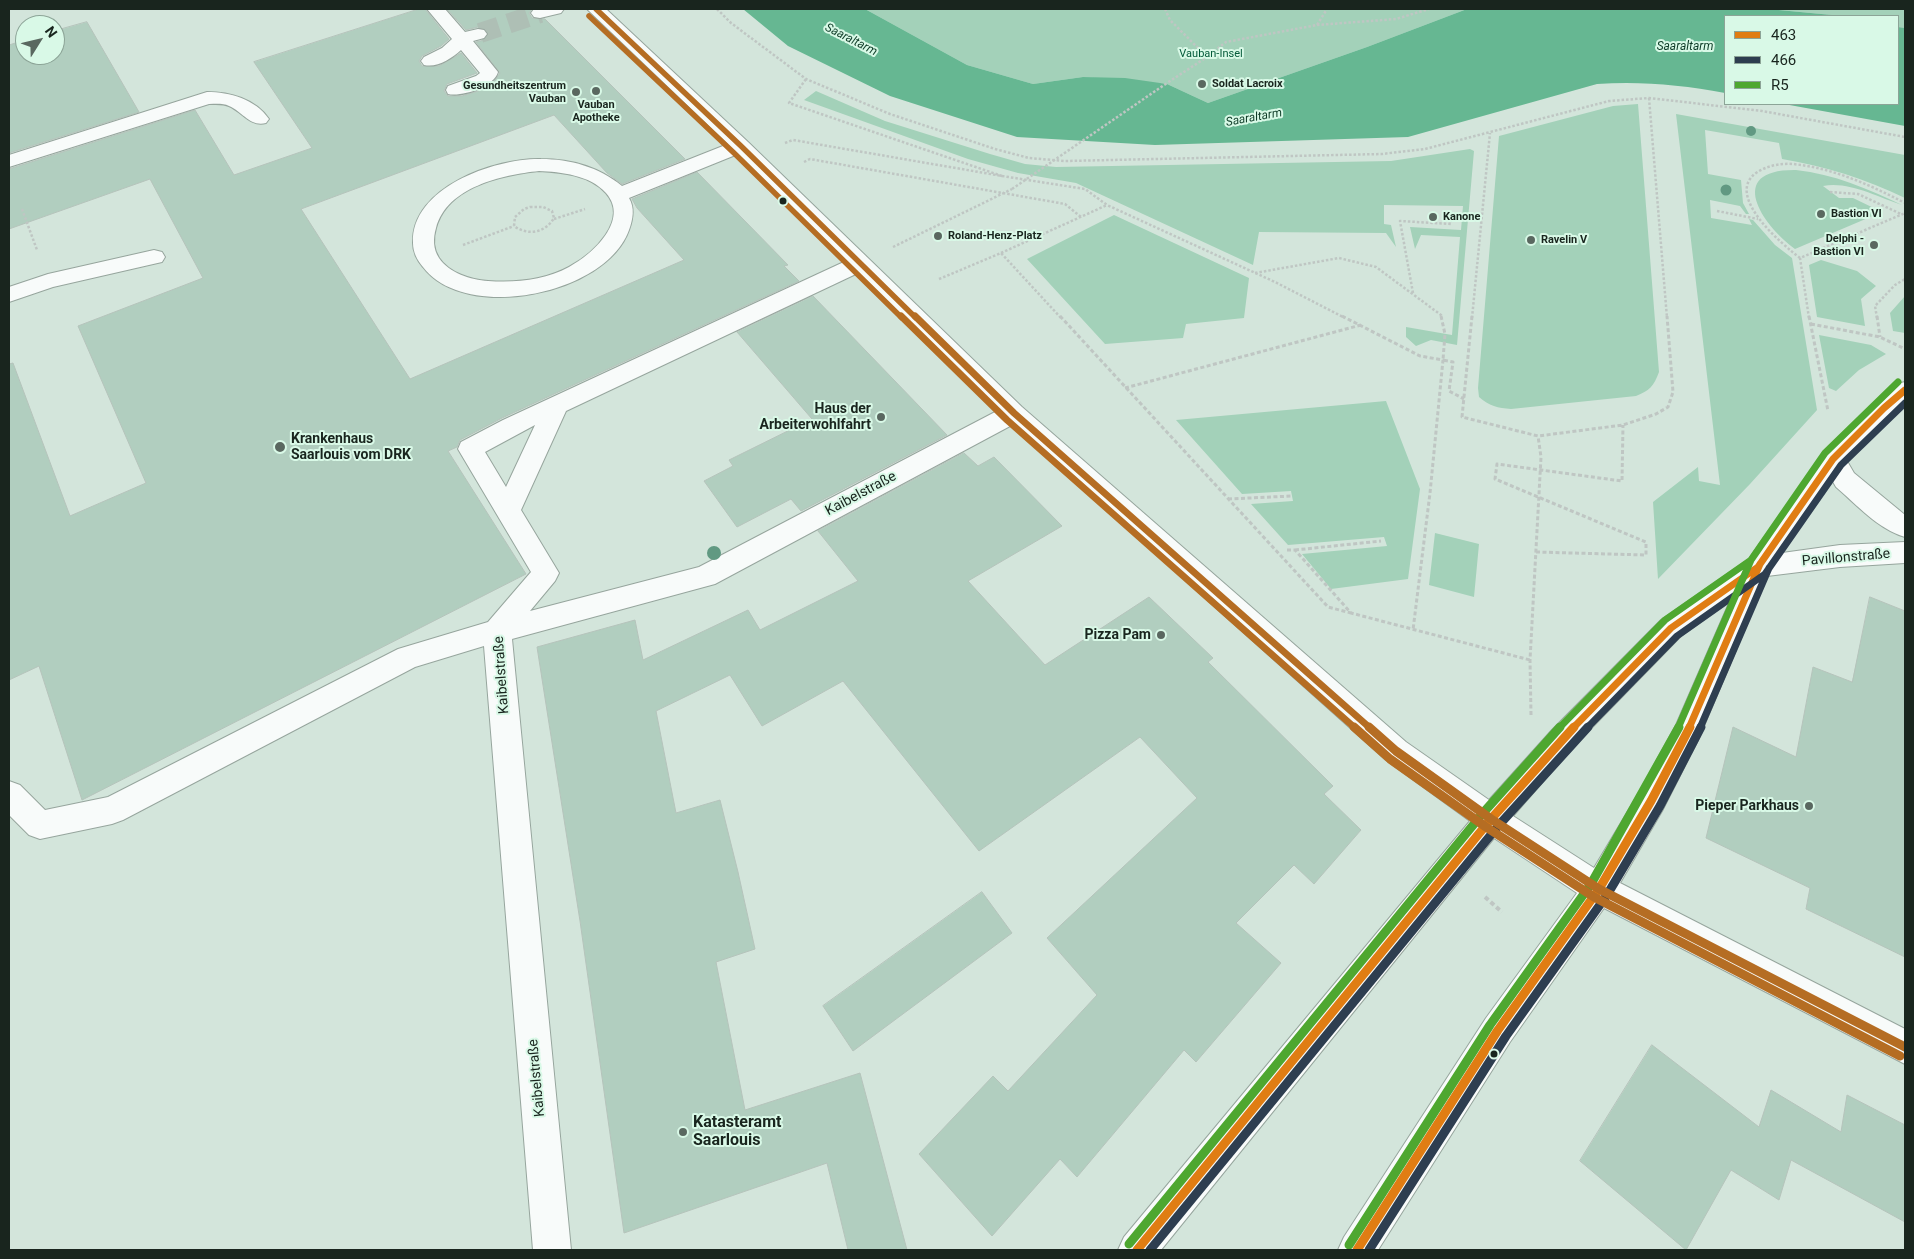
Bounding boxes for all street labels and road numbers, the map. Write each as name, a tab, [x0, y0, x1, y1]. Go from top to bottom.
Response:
street label: Kaibelstraße	[823, 468, 899, 520]
street label: Pavillonstraße	[1801, 546, 1891, 570]
street label: Kaibelstraße	[491, 635, 513, 715]
street label: Kaibelstraße	[525, 1038, 549, 1118]

